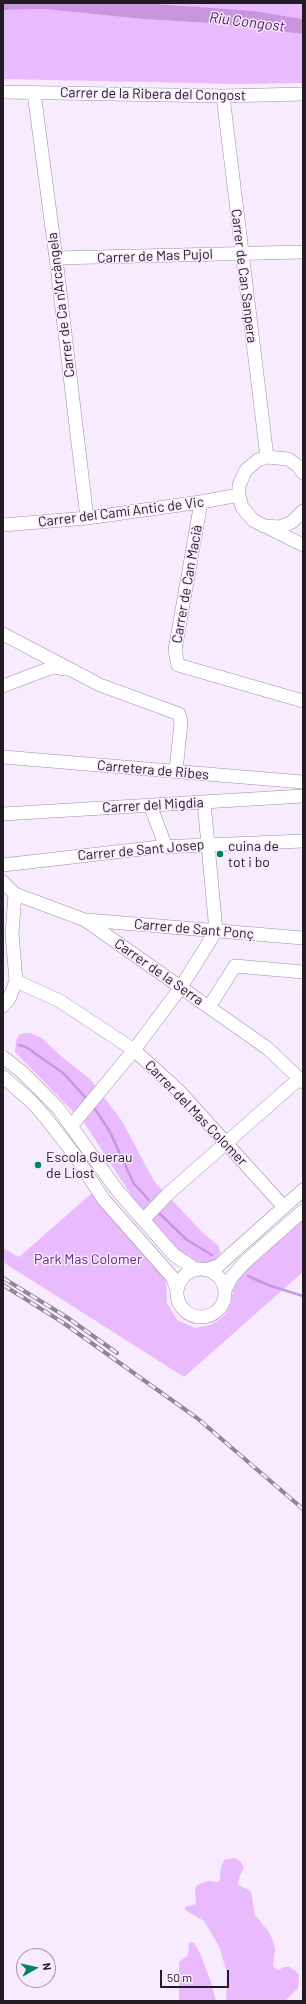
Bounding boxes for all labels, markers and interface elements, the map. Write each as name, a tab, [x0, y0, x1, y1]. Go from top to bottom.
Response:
water label: Riu Congost	[208, 8, 286, 36]
street label: Carrer de la Ribera del Congost	[60, 84, 246, 104]
street label: Carrer de Can Sanpera	[227, 208, 261, 344]
street label: Carrer de Ca n'Arcàngela	[44, 231, 78, 379]
street label: Carrer de Mas Pujol	[97, 246, 213, 266]
street label: Carrer del Camí Antic de Vic	[37, 493, 205, 531]
street label: Carrer de Can Macià	[168, 523, 206, 645]
street label: Carretera de Ribes	[96, 757, 210, 783]
street label: Carrer del Migdia	[102, 794, 204, 816]
street label: Carrer de Sant Josep	[77, 836, 205, 864]
place label: cuina de tot i bo	[228, 838, 279, 870]
marker: cuina de tot i bo	[215, 849, 225, 859]
street label: Carrer de Sant Ponç	[133, 915, 255, 943]
street label: Carrer de la Serra	[111, 935, 207, 1009]
street label: Carrer del Mas Colomer	[141, 1057, 251, 1169]
place label: Escola Guerau de Liost	[46, 1149, 133, 1182]
marker: Escola Guerau de Liost	[33, 1160, 43, 1170]
park label: Park Mas Colomer	[34, 1251, 142, 1267]
north arrow	[16, 1948, 56, 1988]
text: N	[40, 1962, 54, 1971]
scale bar	[162, 1962, 231, 1988]
text: 50 m	[167, 1970, 192, 1984]

